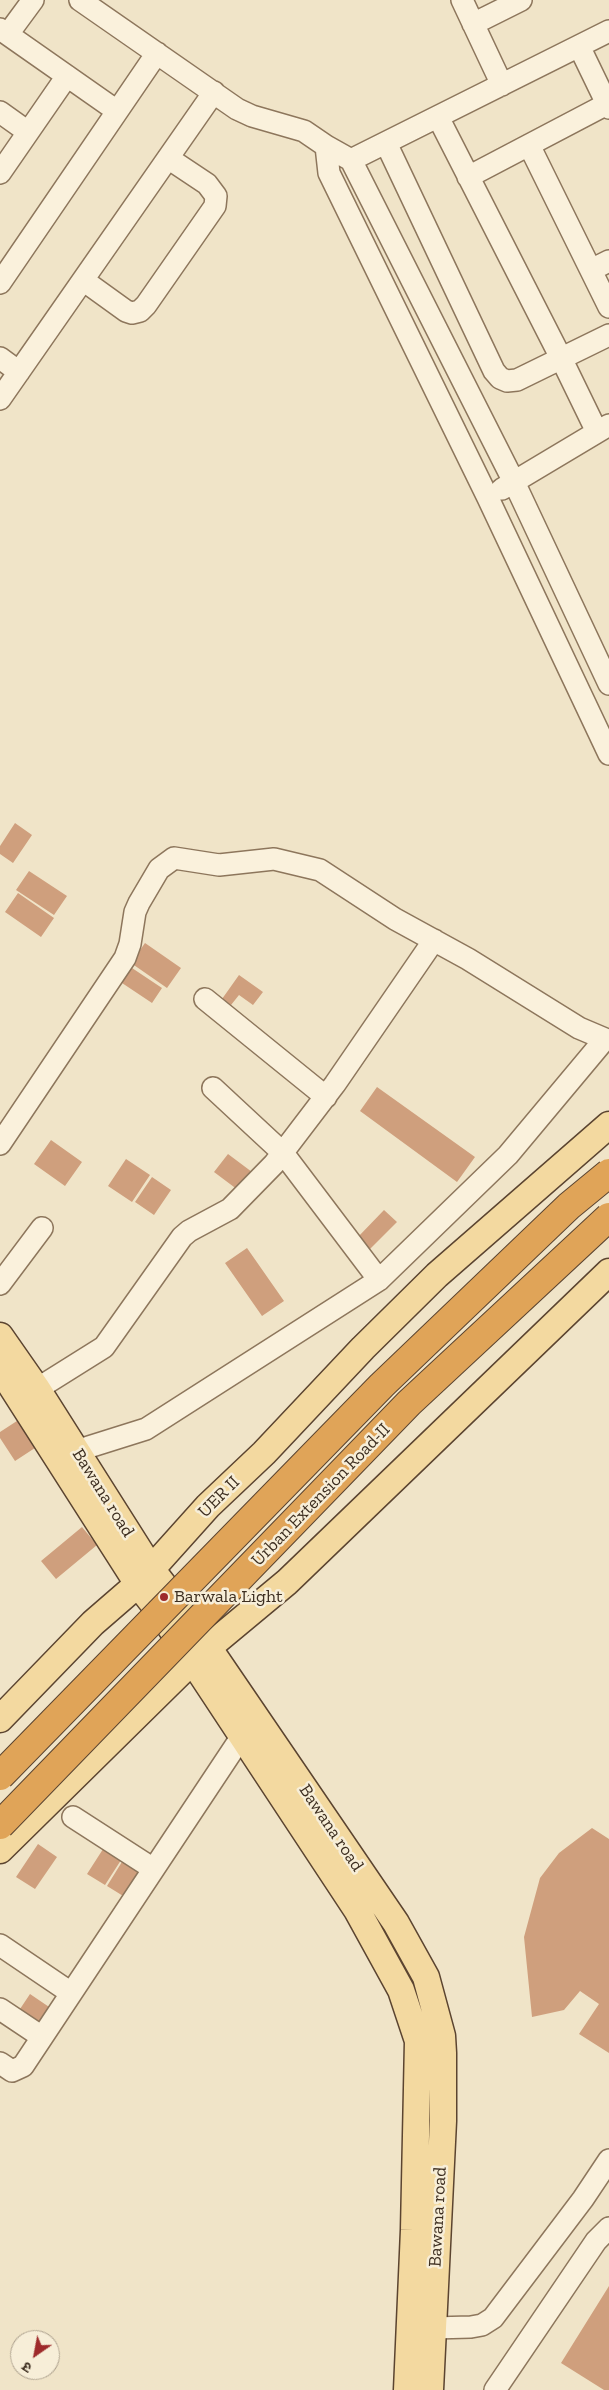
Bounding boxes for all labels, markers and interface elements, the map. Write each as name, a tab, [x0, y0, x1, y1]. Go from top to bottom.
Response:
street label: Urban Extension Road-II	[247, 1419, 395, 1571]
street label: Bawana road	[67, 1445, 139, 1541]
street label: UER II	[194, 1472, 244, 1522]
place label: Barwala Light	[174, 1586, 283, 1608]
marker: Barwala Light	[158, 1591, 170, 1603]
street label: Bawana road	[294, 1780, 368, 1876]
street label: Bawana road	[425, 2166, 451, 2268]
north arrow	[10, 2330, 60, 2380]
text: उ	[19, 2358, 35, 2377]

